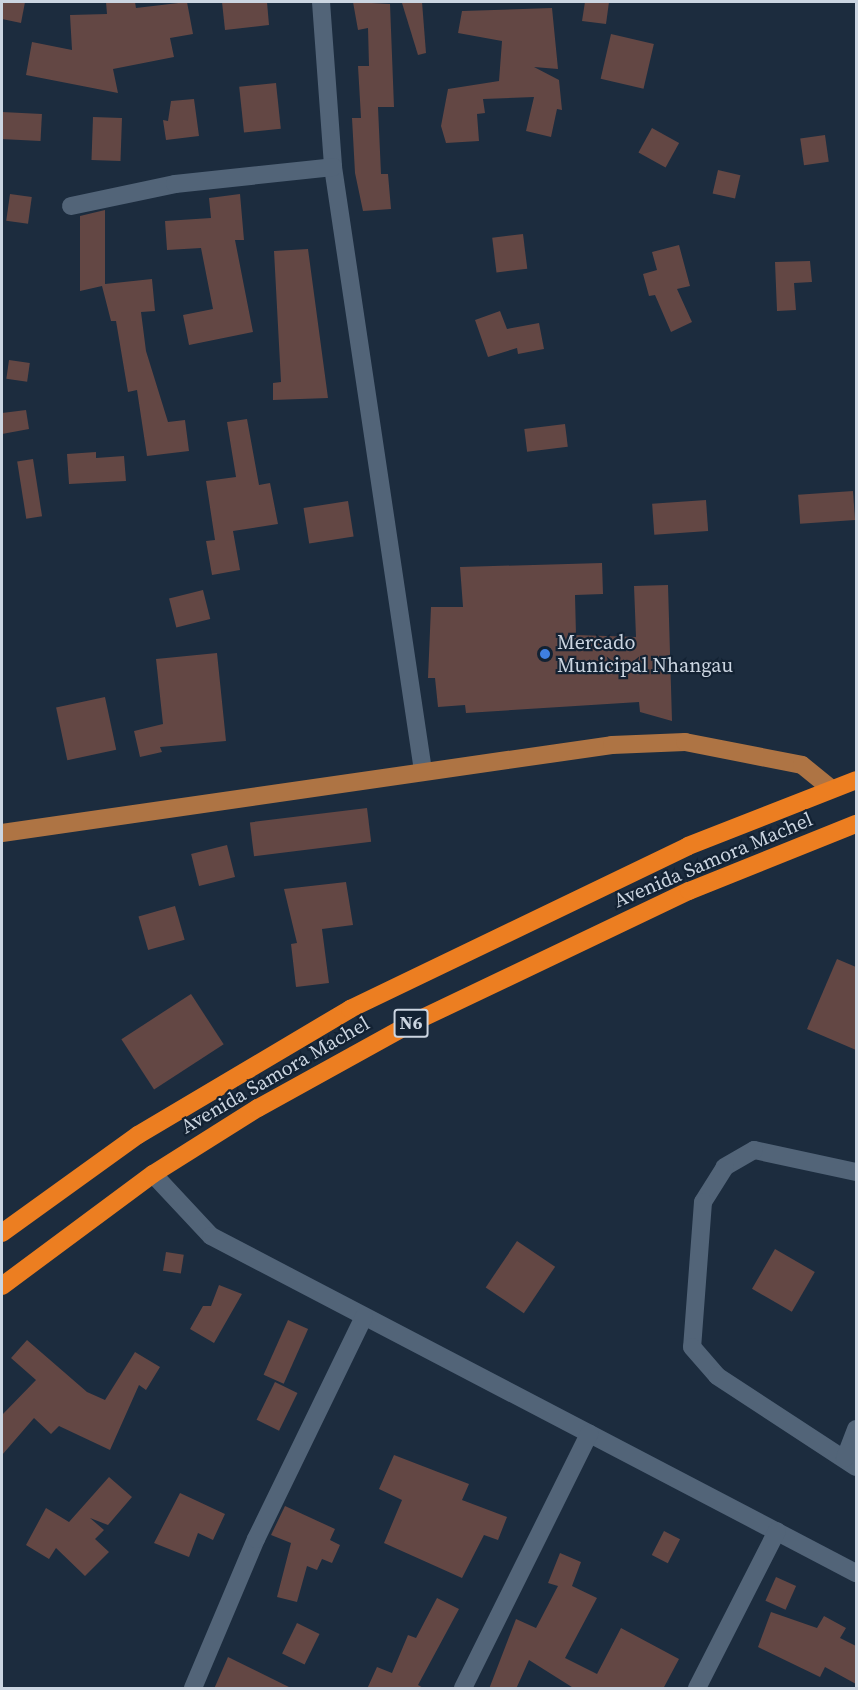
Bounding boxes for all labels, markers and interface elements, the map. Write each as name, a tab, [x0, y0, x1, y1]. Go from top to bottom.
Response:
place label: Mercado Municipal Nhangau	[557, 630, 733, 677]
marker: Mercado Municipal Nhangau	[538, 647, 552, 661]
street label: Avenida Samora Machel	[610, 807, 816, 913]
road number: N6	[393, 1008, 429, 1038]
street label: Avenida Samora Machel	[176, 1011, 374, 1139]

